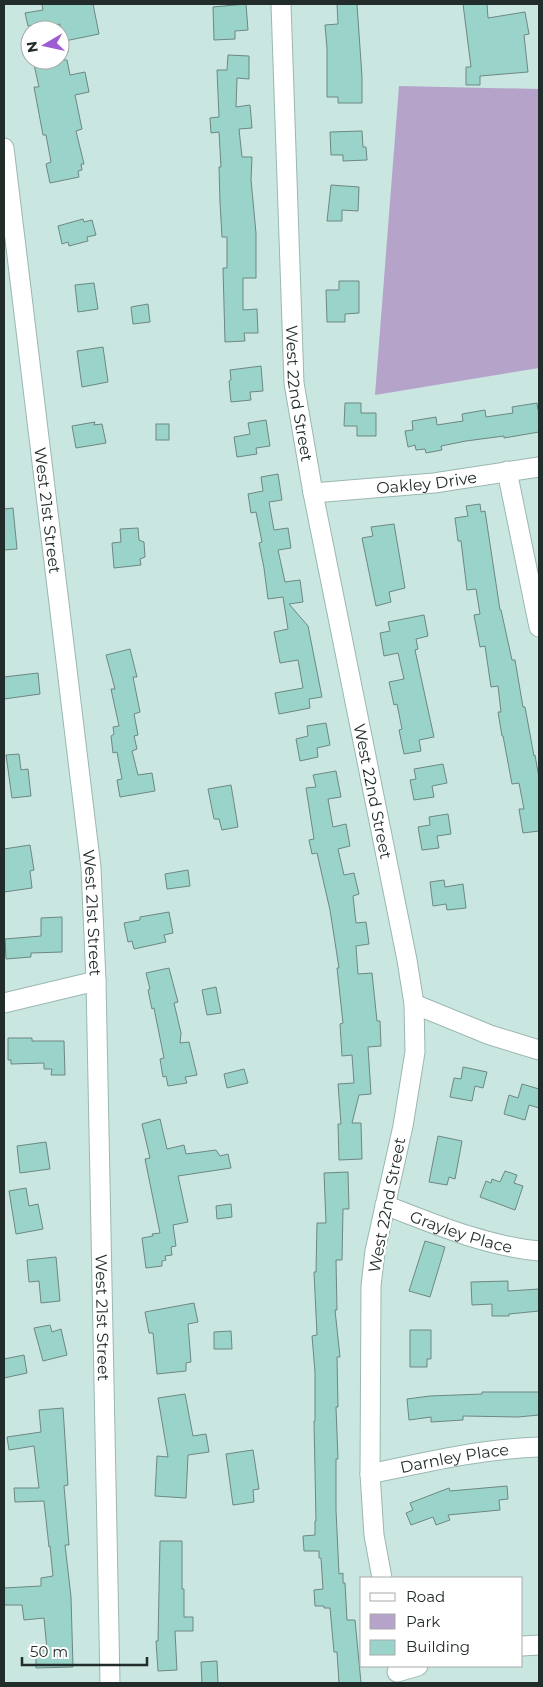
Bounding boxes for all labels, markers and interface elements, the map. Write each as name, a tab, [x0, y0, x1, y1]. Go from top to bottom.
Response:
north arrow	[20, 20, 70, 70]
text: N	[22, 40, 42, 54]
street label: West 22nd Street	[283, 325, 317, 464]
street label: West 21st Street	[31, 446, 65, 575]
street label: Oakley Drive	[375, 467, 478, 497]
street label: West 22nd Street	[350, 722, 396, 861]
street label: West 21st Street	[79, 848, 105, 977]
street label: West 22nd Street	[365, 1135, 410, 1274]
street label: Grayley Place	[407, 1206, 514, 1256]
street label: West 21st Street	[92, 1254, 113, 1382]
street label: Darnley Place	[398, 1440, 510, 1477]
legend	[360, 1577, 523, 1667]
text: Road	[406, 1587, 445, 1606]
text: Park	[406, 1612, 440, 1631]
scale bar	[22, 1634, 148, 1666]
text: Building	[406, 1637, 470, 1656]
text: 50 m	[30, 1642, 68, 1661]

